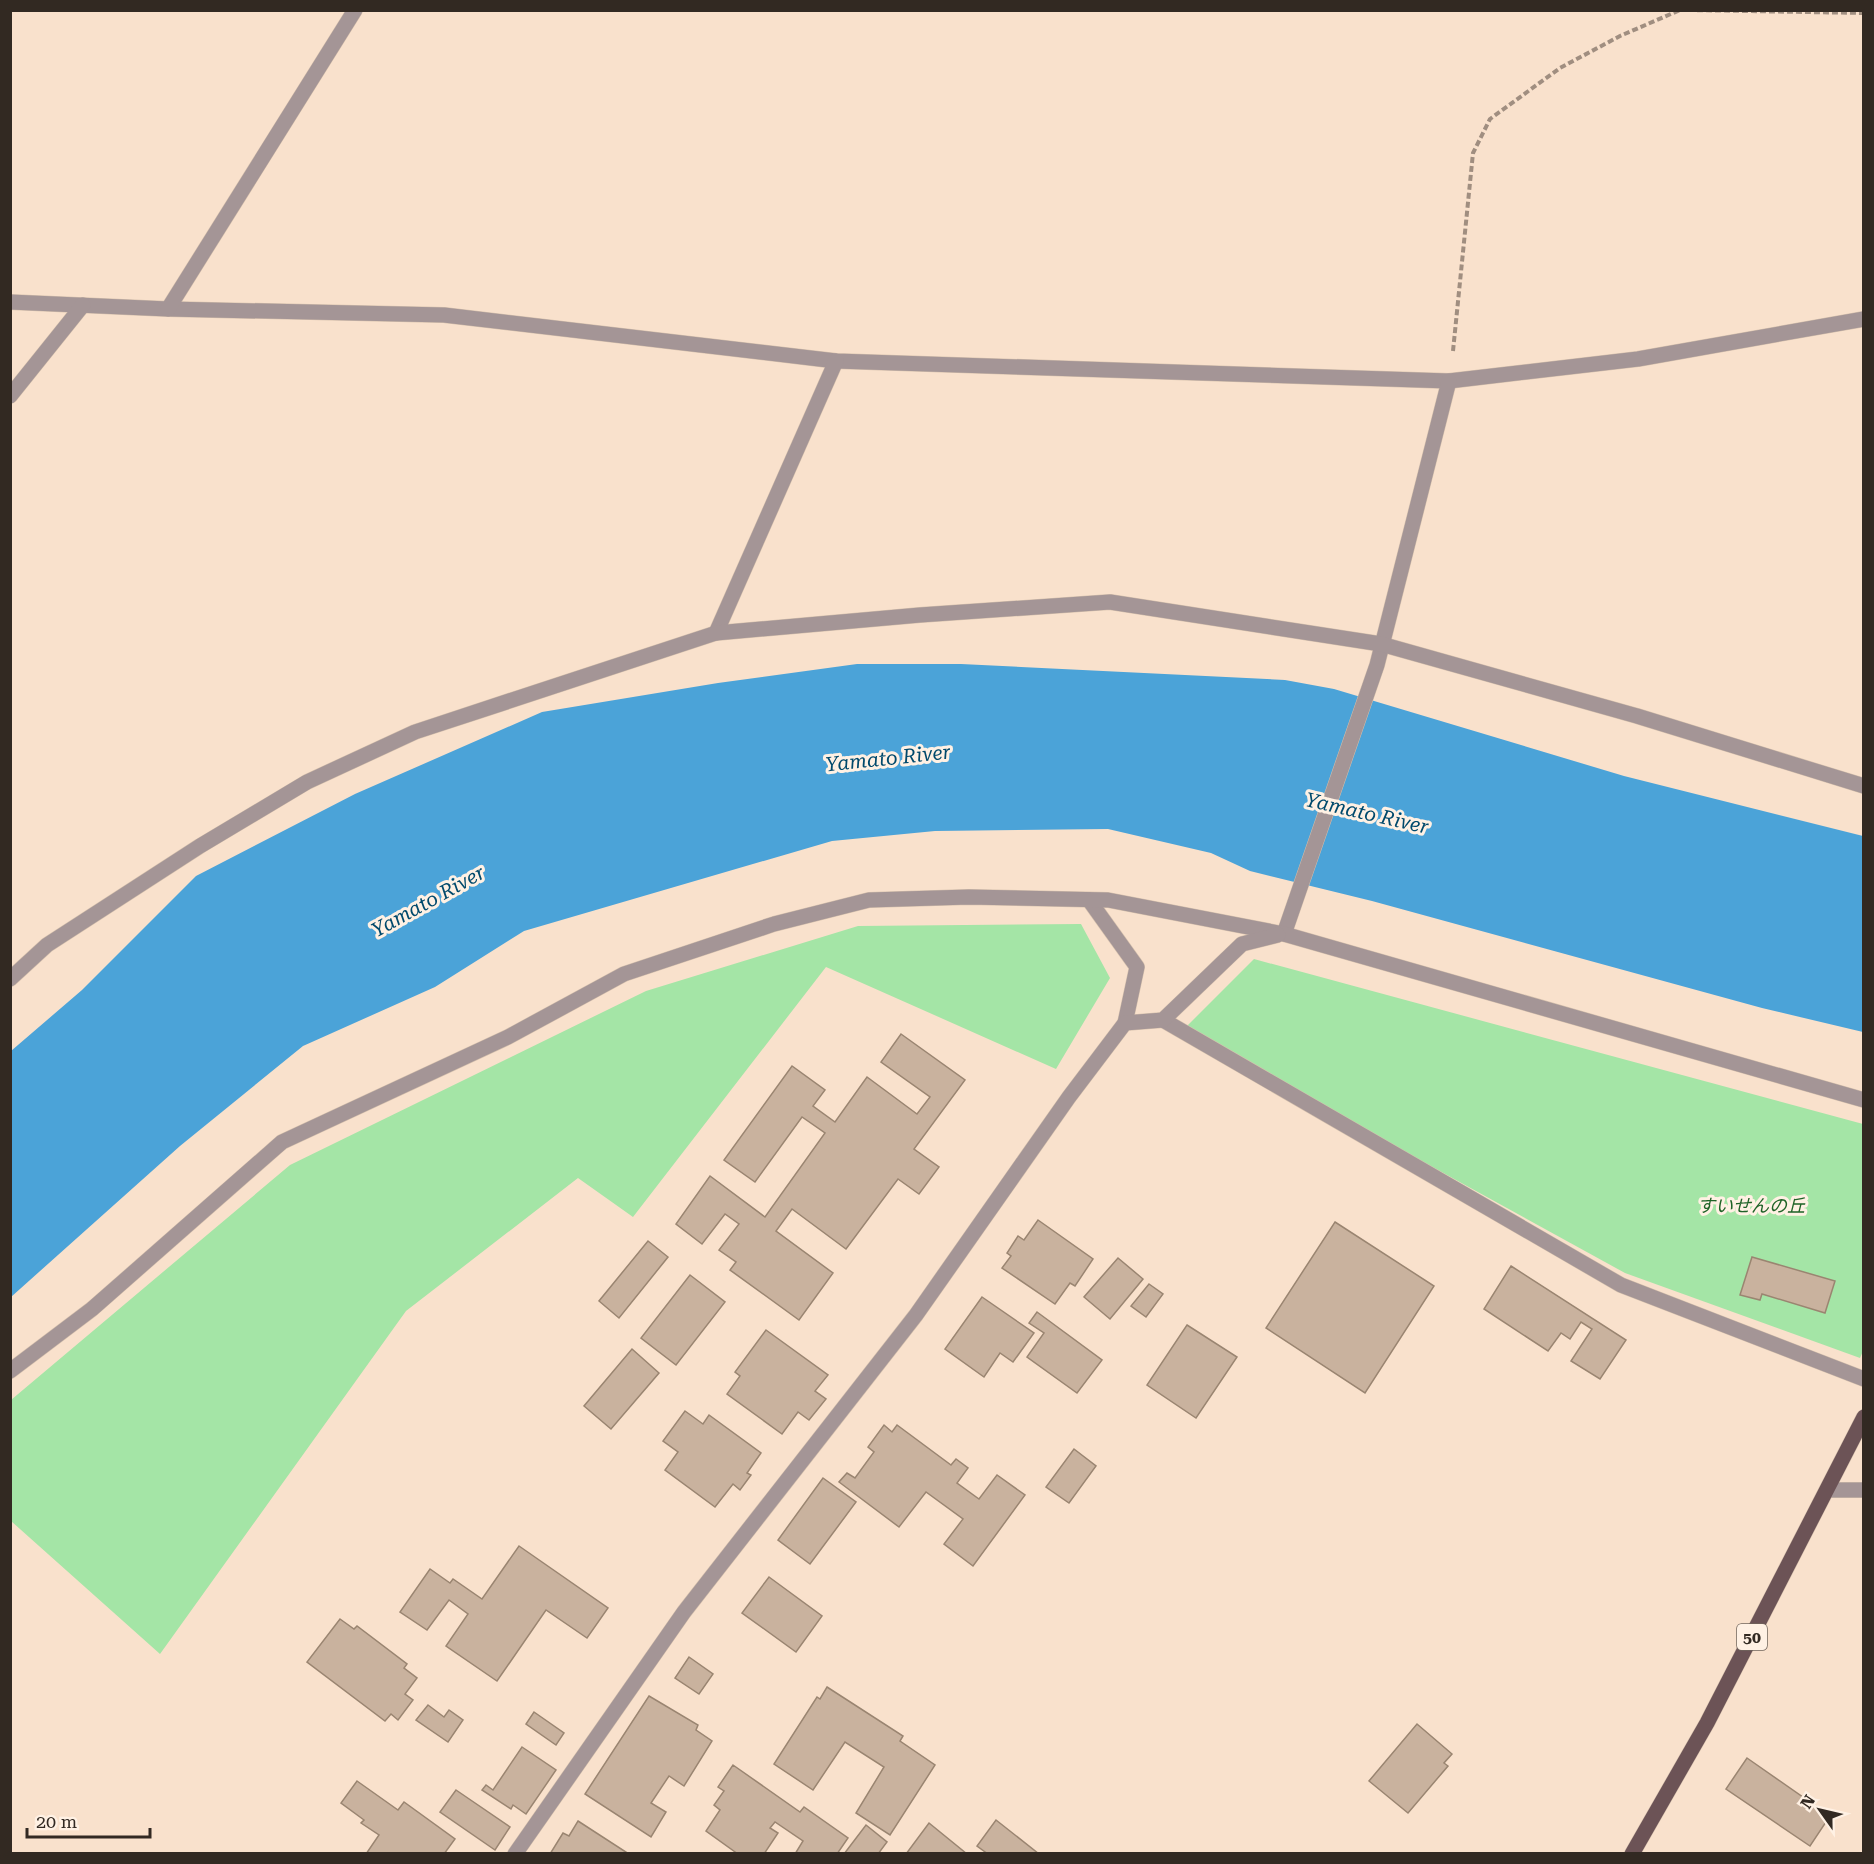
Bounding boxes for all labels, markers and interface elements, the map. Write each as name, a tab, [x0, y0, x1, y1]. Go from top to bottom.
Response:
water label: Yamato River	[824, 739, 953, 777]
water label: Yamato River	[1303, 787, 1432, 839]
water label: Yamato River	[367, 860, 489, 942]
park label: すいせんの丘	[1697, 1195, 1806, 1216]
road number: 50	[1737, 1624, 1767, 1650]
north arrow	[1790, 1780, 1850, 1840]
text: N	[1797, 1791, 1819, 1812]
scale bar	[27, 1801, 150, 1839]
text: 20 m	[36, 1811, 77, 1832]

